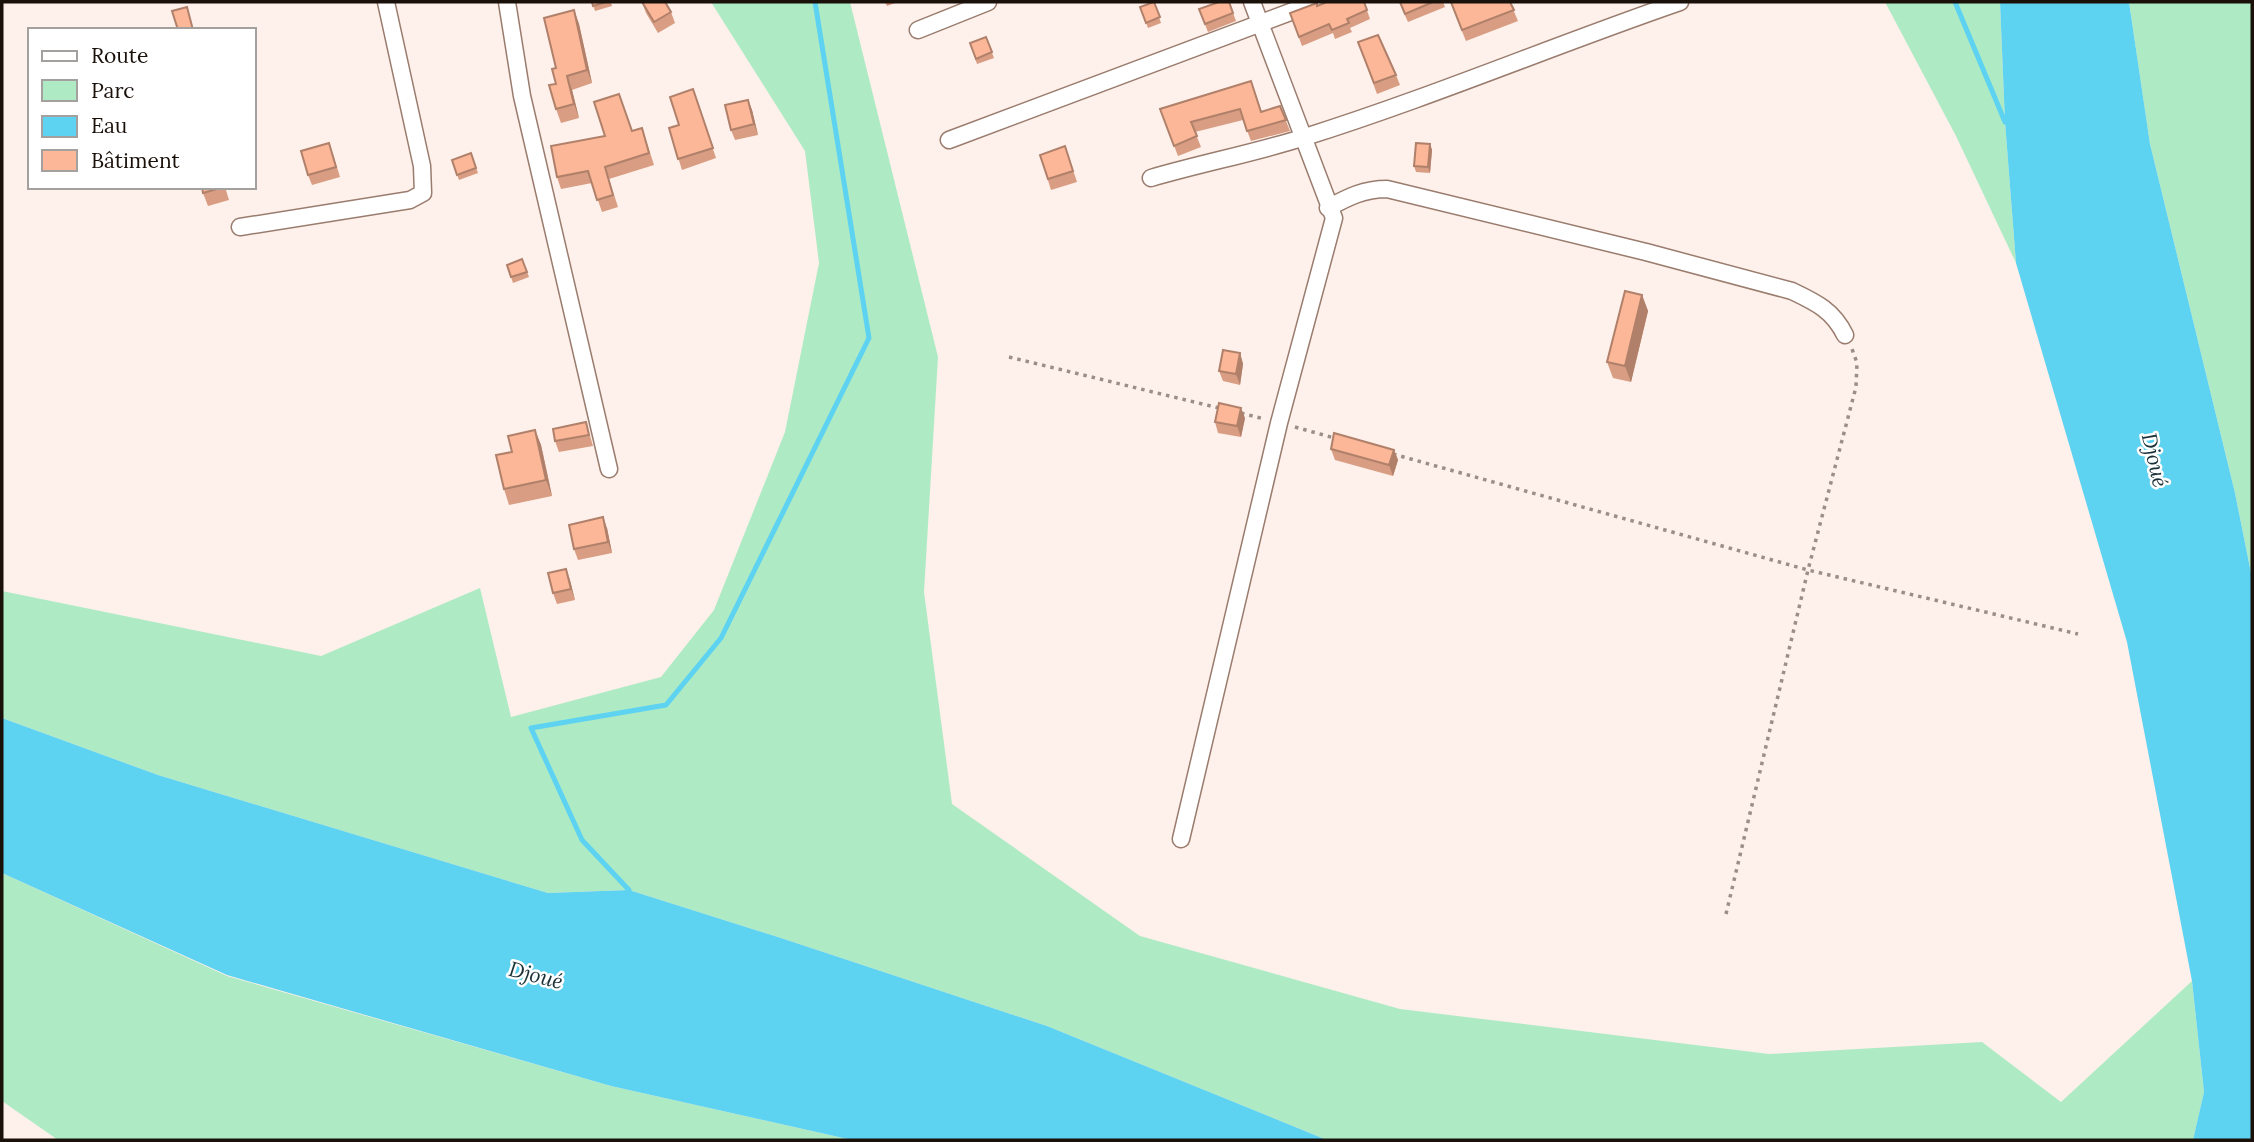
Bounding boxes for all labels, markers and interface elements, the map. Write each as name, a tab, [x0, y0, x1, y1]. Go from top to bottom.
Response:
legend	[28, 28, 256, 189]
text: Route	[91, 42, 148, 69]
text: Parc	[91, 77, 135, 104]
text: Eau	[91, 112, 127, 139]
text: Bâtiment	[91, 147, 180, 174]
water label: Djoué	[2136, 430, 2174, 490]
water label: Djoué	[506, 955, 566, 995]

